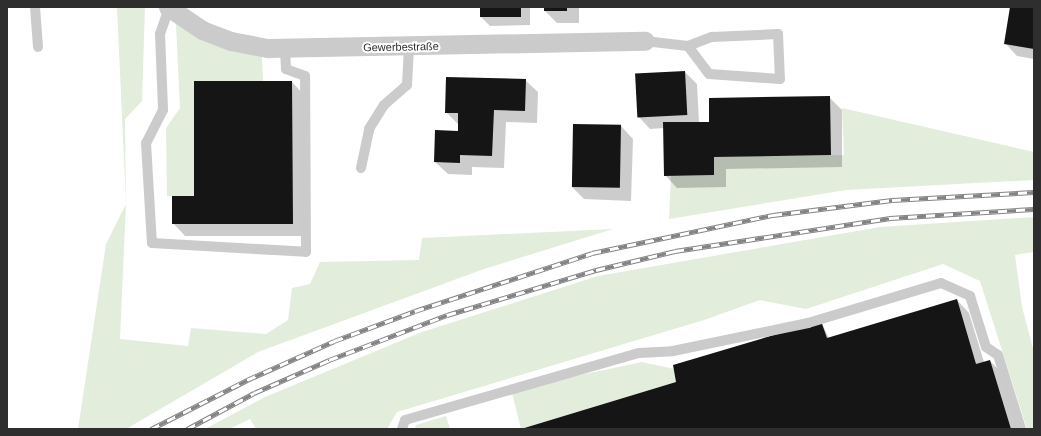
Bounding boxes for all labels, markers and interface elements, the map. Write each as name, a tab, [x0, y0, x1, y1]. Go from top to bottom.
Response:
street label: Gewerbestraße	[363, 40, 439, 54]

